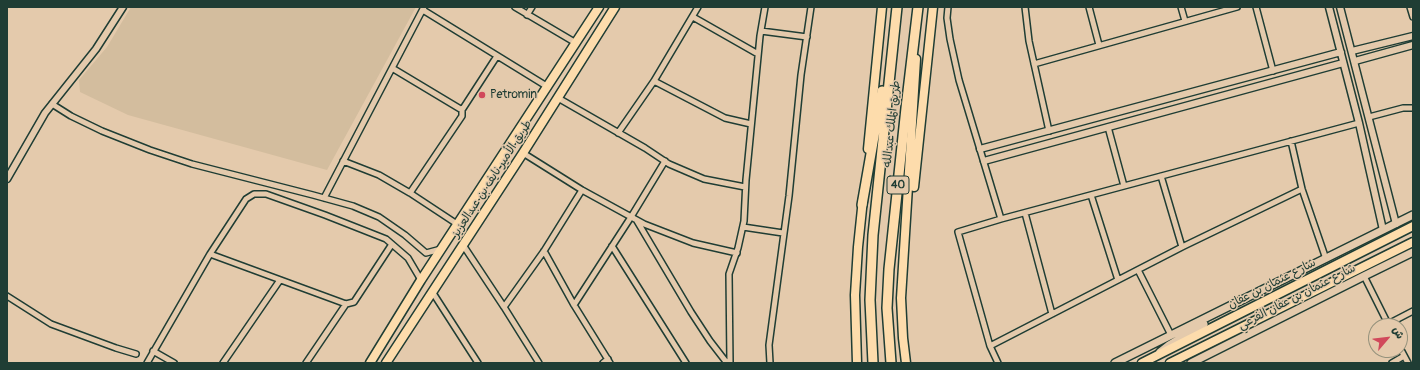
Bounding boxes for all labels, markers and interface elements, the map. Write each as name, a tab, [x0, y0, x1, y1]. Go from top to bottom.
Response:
street label: طريق الملك عبدالله	[880, 80, 904, 168]
place label: Petromin	[490, 88, 537, 102]
marker: Petromin	[477, 90, 487, 100]
street label: طريق الأمير نايف بن عبدالعزيز	[449, 118, 535, 240]
road number: 40	[887, 176, 909, 194]
street label: شارع عثمان بن عفان	[1226, 256, 1318, 312]
street label: شارع عثمان بن عفان الفرعي	[1236, 261, 1358, 333]
north arrow	[1368, 318, 1408, 358]
text: ش	[1390, 324, 1407, 341]

